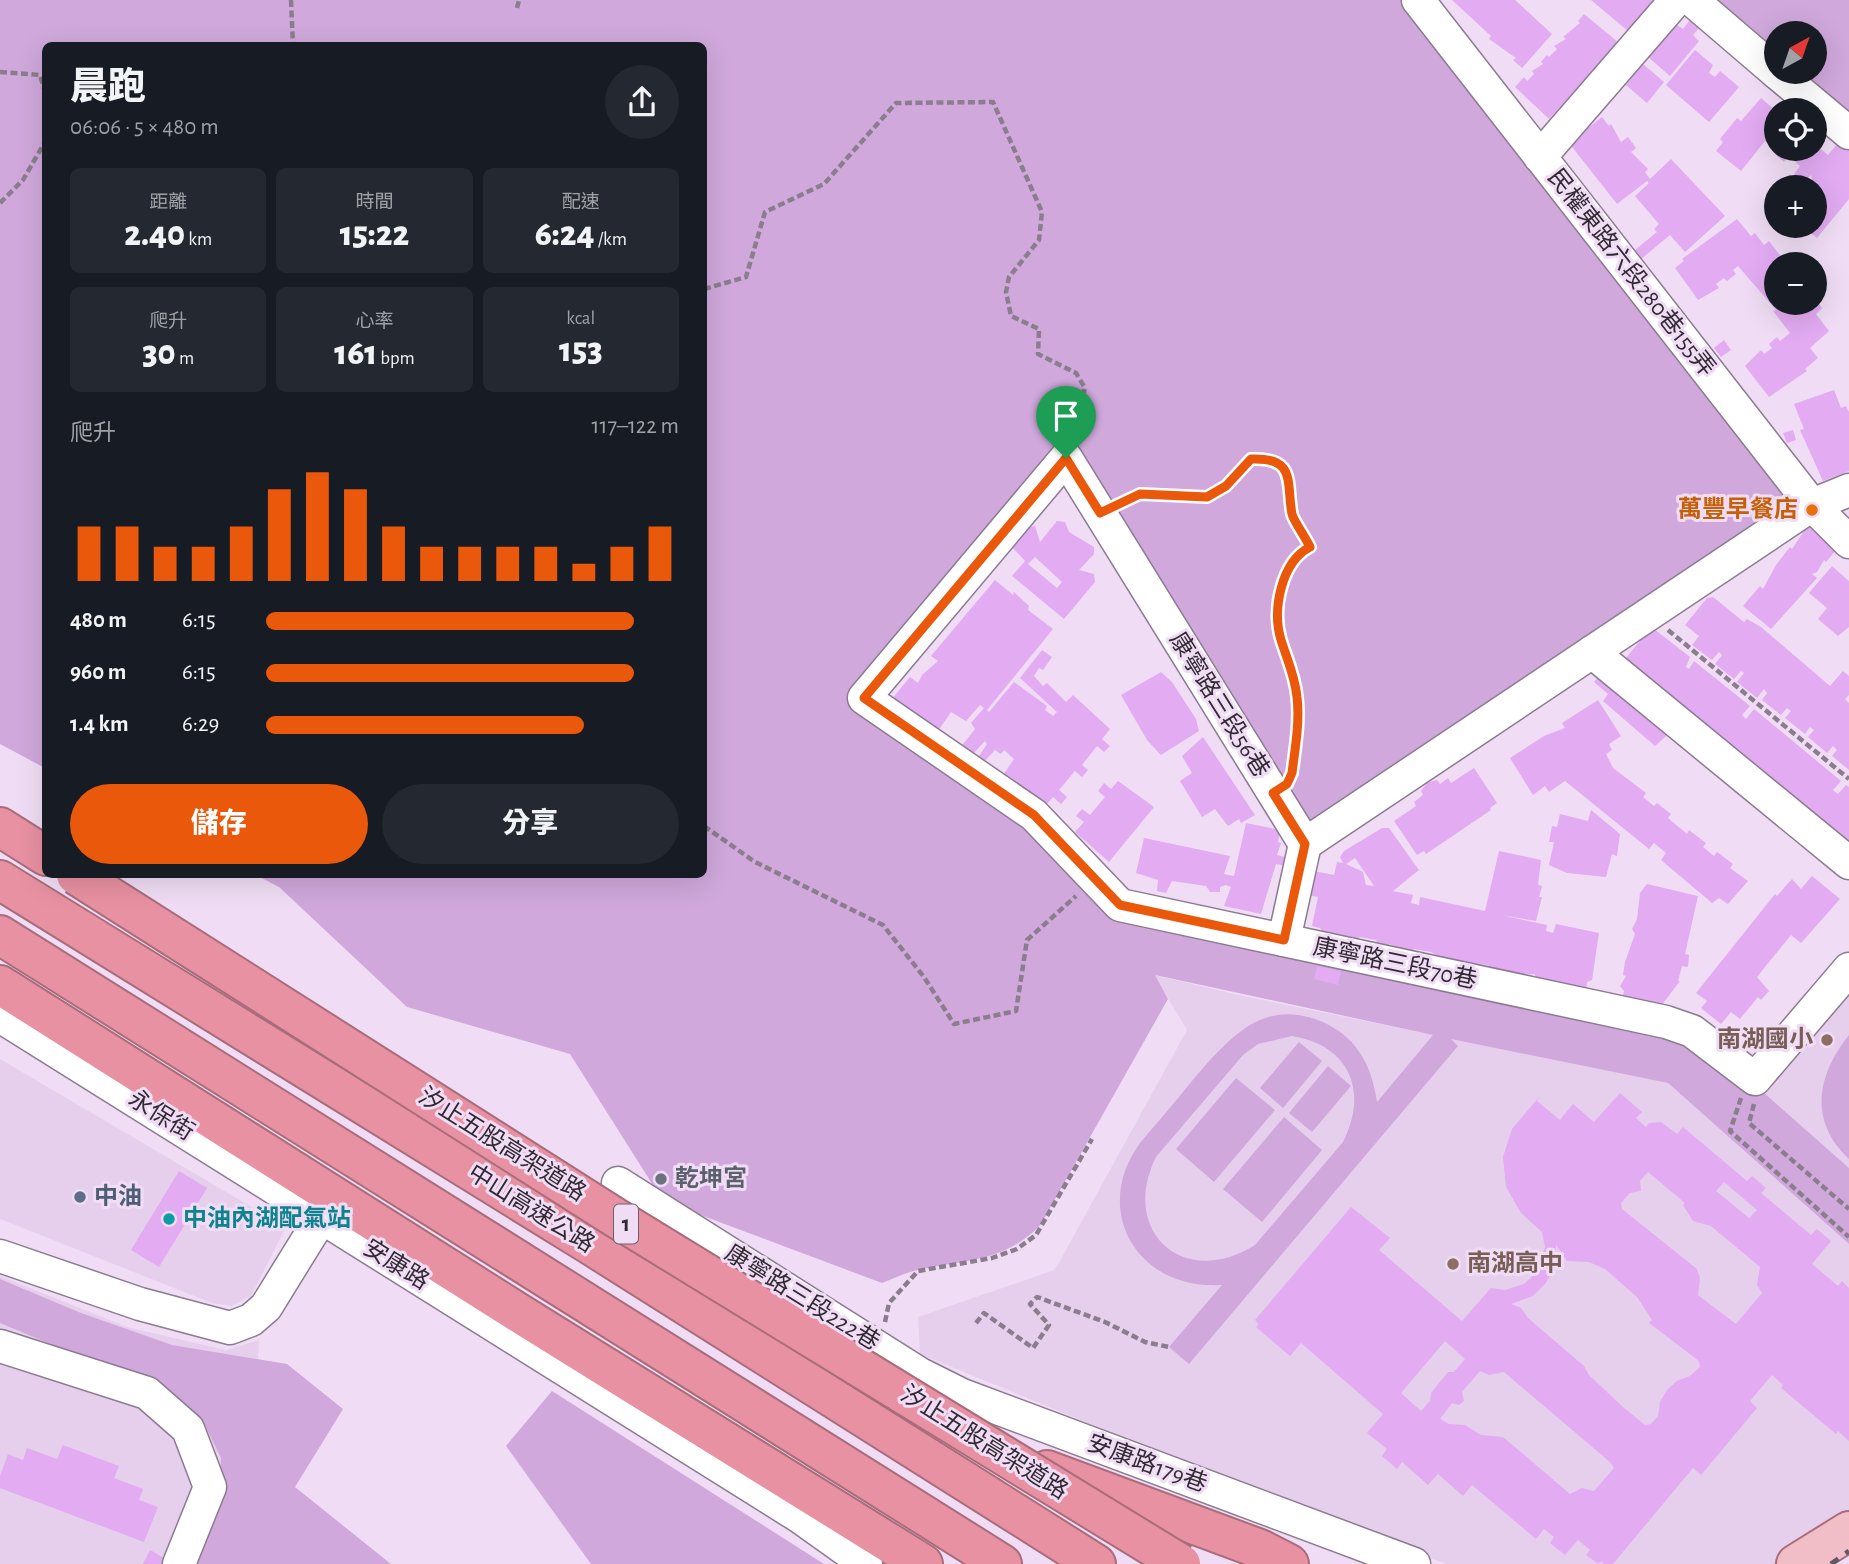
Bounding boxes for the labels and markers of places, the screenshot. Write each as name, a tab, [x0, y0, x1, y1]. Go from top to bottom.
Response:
pin	[1036, 386, 1096, 458]
place label: 萬豐早餐店	[1678, 496, 1798, 522]
marker: 萬豐早餐店	[1804, 502, 1820, 518]
place label: 南湖國小	[1717, 1026, 1813, 1052]
marker: 南湖國小	[1819, 1032, 1835, 1048]
place label: 乾坤宮	[675, 1165, 747, 1191]
marker: 乾坤宮	[653, 1171, 669, 1187]
place label: 中油	[94, 1183, 142, 1209]
marker: 中油	[72, 1189, 88, 1205]
place label: 中油內湖配氣站	[183, 1205, 351, 1231]
marker: 中油內湖配氣站	[161, 1211, 177, 1227]
place label: 南湖高中	[1467, 1250, 1563, 1276]
marker: 南湖高中	[1445, 1256, 1461, 1272]

